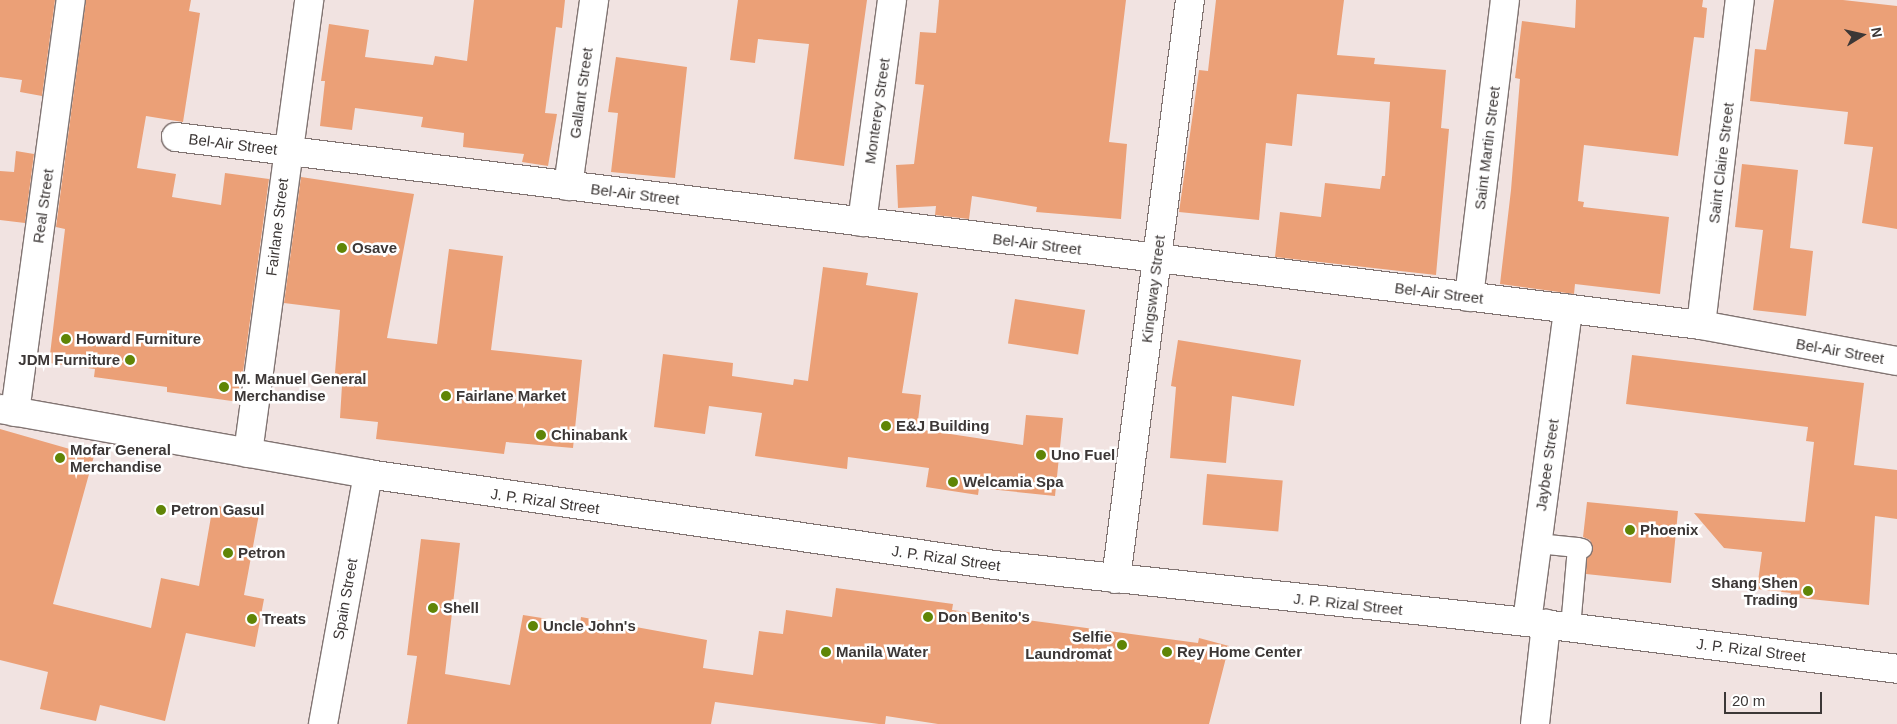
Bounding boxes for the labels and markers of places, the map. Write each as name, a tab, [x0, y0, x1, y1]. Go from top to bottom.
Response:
place label: Osave	[352, 239, 397, 257]
marker: Osave	[336, 242, 348, 254]
place label: Howard Furniture	[76, 330, 201, 348]
marker: Howard Furniture	[60, 333, 72, 345]
place label: JDM Furniture	[18, 351, 120, 369]
marker: JDM Furniture	[124, 354, 136, 366]
place label: M. Manuel General Merchandise	[234, 369, 367, 404]
marker: M. Manuel General Merchandise	[218, 381, 230, 393]
place label: Fairlane Market	[456, 387, 566, 405]
marker: Fairlane Market	[440, 390, 452, 402]
place label: E&J Building	[896, 417, 989, 435]
marker: E&J Building	[880, 420, 892, 432]
place label: Chinabank	[551, 426, 628, 444]
marker: Chinabank	[535, 429, 547, 441]
place label: Mofar General Merchandise	[70, 440, 171, 475]
place label: Uno Fuel	[1051, 446, 1115, 464]
marker: Uno Fuel	[1035, 449, 1047, 461]
marker: Mofar General Merchandise	[54, 452, 66, 464]
place label: Welcamia Spa	[963, 473, 1064, 491]
marker: Welcamia Spa	[947, 476, 959, 488]
place label: Petron Gasul	[171, 501, 264, 519]
marker: Petron Gasul	[155, 504, 167, 516]
place label: Phoenix	[1640, 521, 1698, 539]
marker: Phoenix	[1624, 524, 1636, 536]
place label: Petron	[238, 544, 286, 562]
marker: Petron	[222, 547, 234, 559]
place label: Shang Shen Trading	[1711, 573, 1798, 608]
marker: Shang Shen Trading	[1802, 585, 1814, 597]
place label: Shell	[443, 599, 479, 617]
marker: Shell	[427, 602, 439, 614]
place label: Don Benito's	[938, 608, 1030, 626]
place label: Treats	[262, 610, 306, 628]
marker: Don Benito's	[922, 611, 934, 623]
marker: Treats	[246, 613, 258, 625]
place label: Uncle John's	[543, 617, 636, 635]
marker: Uncle John's	[527, 620, 539, 632]
place label: Selfie Laundromat	[1025, 627, 1112, 662]
marker: Selfie Laundromat	[1116, 639, 1128, 651]
place label: Manila Water	[836, 643, 928, 661]
place label: Rey Home Center	[1177, 643, 1302, 661]
marker: Manila Water	[820, 646, 832, 658]
marker: Rey Home Center	[1161, 646, 1173, 658]

